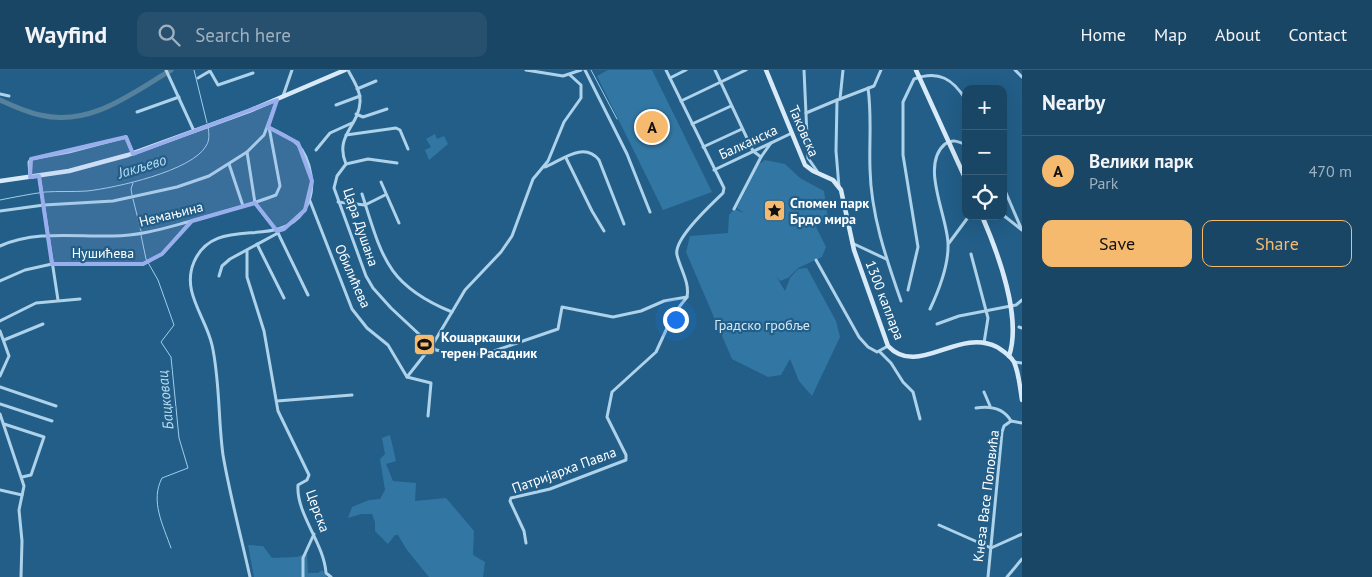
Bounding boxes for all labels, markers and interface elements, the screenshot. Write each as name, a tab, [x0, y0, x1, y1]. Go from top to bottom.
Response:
search box	[137, 12, 487, 57]
text: Wayfind	[25, 19, 107, 50]
icon: search	[155, 21, 183, 49]
text: Search here	[195, 23, 291, 47]
text: Home	[1080, 23, 1126, 46]
text: Map	[1154, 23, 1187, 46]
text: About	[1215, 23, 1261, 46]
text: Contact	[1289, 23, 1347, 46]
map controls	[962, 85, 1007, 220]
button: +	[962, 85, 1007, 130]
text: Nearby	[1042, 89, 1105, 116]
street label: Таковска	[785, 103, 823, 159]
pin: A	[636, 108, 668, 146]
street label: Балканска	[716, 121, 780, 163]
button: −	[962, 130, 1007, 175]
text: Велики парк	[1089, 149, 1193, 173]
water label: Јакљево	[114, 150, 169, 183]
text: A	[1053, 161, 1063, 181]
text: 470 m	[1309, 161, 1352, 181]
text: Park	[1089, 173, 1118, 193]
button: locate	[962, 175, 1007, 220]
street label: Цара Душана	[339, 185, 383, 269]
place label: Спомен парк Брдо мира	[790, 194, 869, 228]
street label: Немањина	[137, 197, 205, 231]
place icon: Спомен парк Брдо мира	[762, 199, 786, 223]
button: Save	[1042, 220, 1192, 267]
button: Share	[1202, 220, 1352, 267]
street label: Обилићева	[331, 241, 375, 311]
street label: Нушићева	[72, 244, 134, 262]
street label: 1300 каплара	[862, 258, 908, 342]
your location	[663, 307, 689, 333]
park label: Градско гробље	[714, 316, 810, 334]
place label: Кошаркашки терен Расадник	[441, 328, 537, 362]
sports icon: Кошаркашки терен Расадник	[413, 333, 437, 357]
water label: Бацковац	[152, 369, 178, 430]
street label: Кнеза Васе Поповића	[969, 429, 1003, 563]
street label: Патријарха Павла	[509, 443, 619, 497]
street label: Церска	[302, 487, 334, 535]

